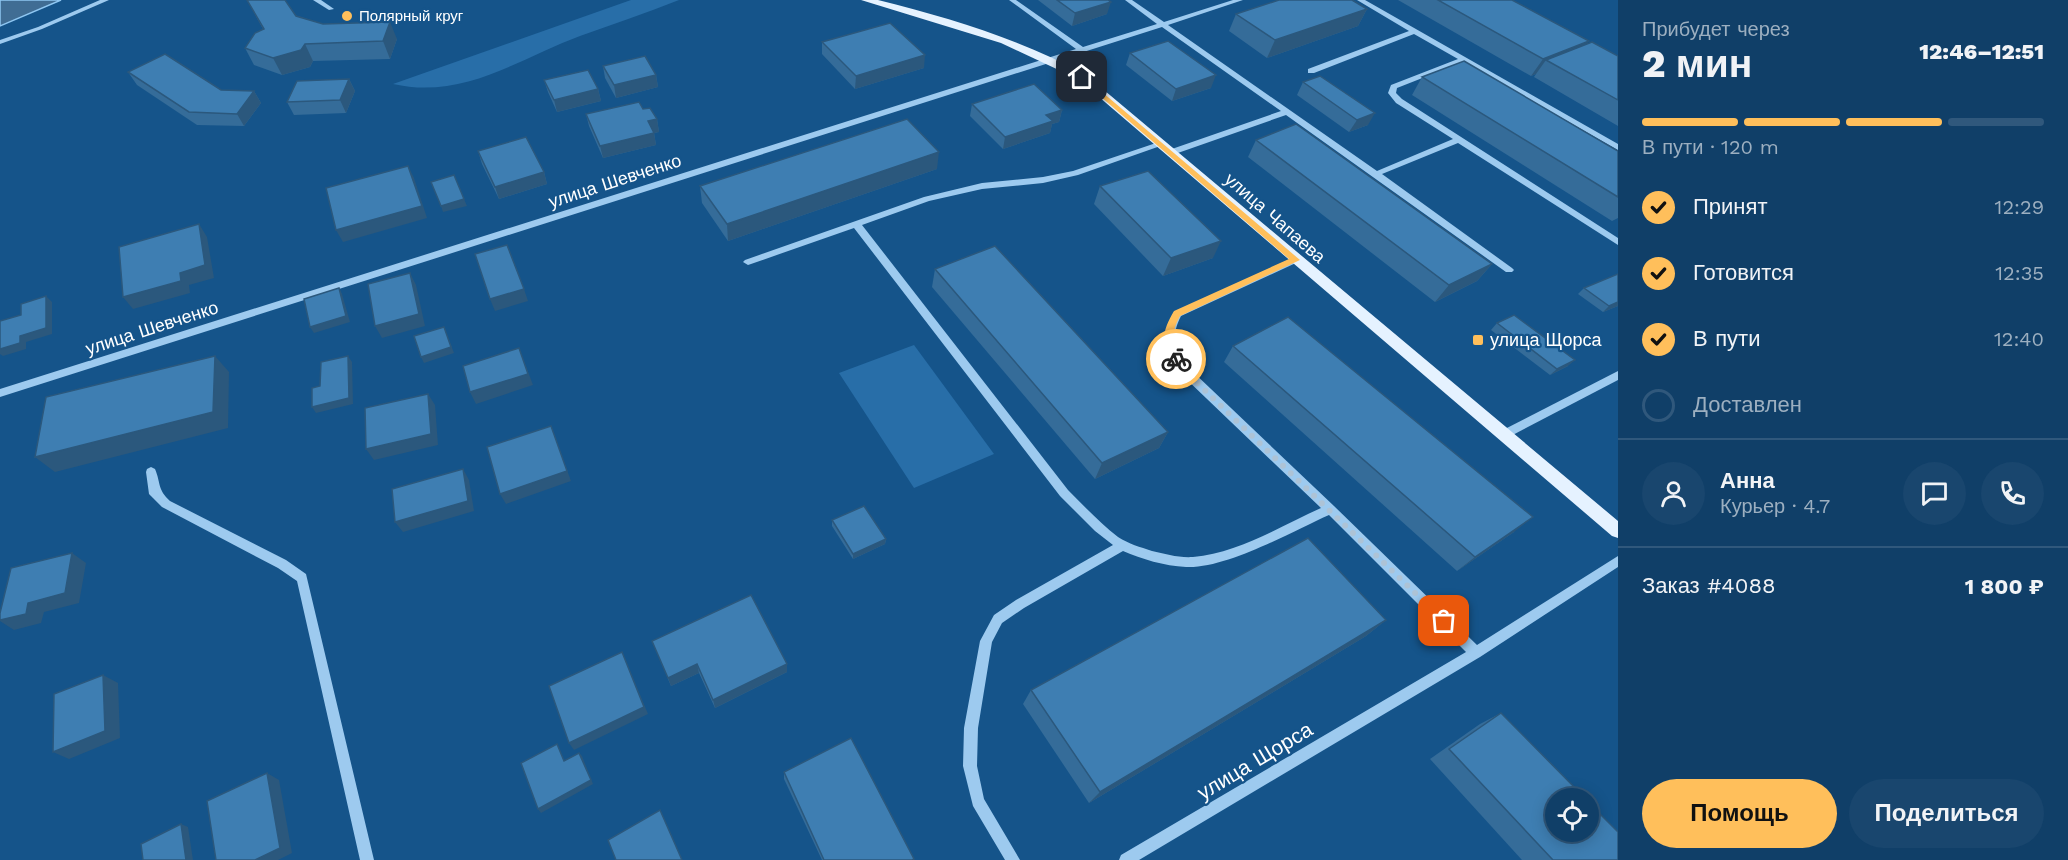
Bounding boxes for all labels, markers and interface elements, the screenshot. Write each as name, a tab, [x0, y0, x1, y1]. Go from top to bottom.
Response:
place label: Полярный круг	[359, 7, 464, 25]
marker: Полярный круг	[340, 9, 354, 23]
text: Прибудет через	[1642, 17, 1790, 41]
text: 12:46–12:51	[1919, 39, 2044, 64]
text: 2 мин	[1642, 41, 1752, 86]
pin	[1056, 51, 1107, 102]
icon: home	[1065, 60, 1098, 93]
text: В пути · 120 m	[1642, 135, 1779, 159]
street label: улица Шевченко	[546, 149, 684, 212]
street label: улица Чапаева	[1221, 168, 1331, 268]
icon: check	[1642, 191, 1675, 224]
text: Принят	[1693, 194, 1767, 219]
text: 12:29	[1995, 195, 2044, 219]
icon: check	[1642, 257, 1675, 290]
text: Готовится	[1693, 260, 1794, 285]
text: 12:35	[1995, 261, 2044, 285]
street label: улица Шевченко	[83, 296, 221, 359]
icon: check	[1642, 323, 1675, 356]
text: В пути	[1693, 326, 1760, 351]
text: 12:40	[1994, 327, 2044, 351]
courier	[1146, 329, 1206, 389]
place label: улица Щорса	[1490, 329, 1603, 350]
marker: улица Щорса	[1471, 333, 1485, 347]
icon: bike	[1160, 343, 1193, 376]
text: Доставлен	[1693, 392, 1802, 417]
button: person	[1642, 462, 1705, 525]
button: chat	[1903, 462, 1966, 525]
button: phone	[1981, 462, 2044, 525]
text: Анна	[1720, 468, 1775, 493]
text: Курьер · 4.7	[1720, 494, 1830, 518]
text: Заказ #4088	[1642, 573, 1776, 598]
text: 1 800 ₽	[1965, 574, 2044, 599]
pin	[1418, 595, 1469, 646]
icon: bag	[1427, 604, 1460, 637]
street label: улица Щорса	[1193, 716, 1317, 805]
button: Помощь	[1642, 779, 1837, 848]
button: Поделиться	[1849, 779, 2044, 848]
map controls	[1545, 788, 1599, 842]
button: locate	[1545, 788, 1599, 842]

